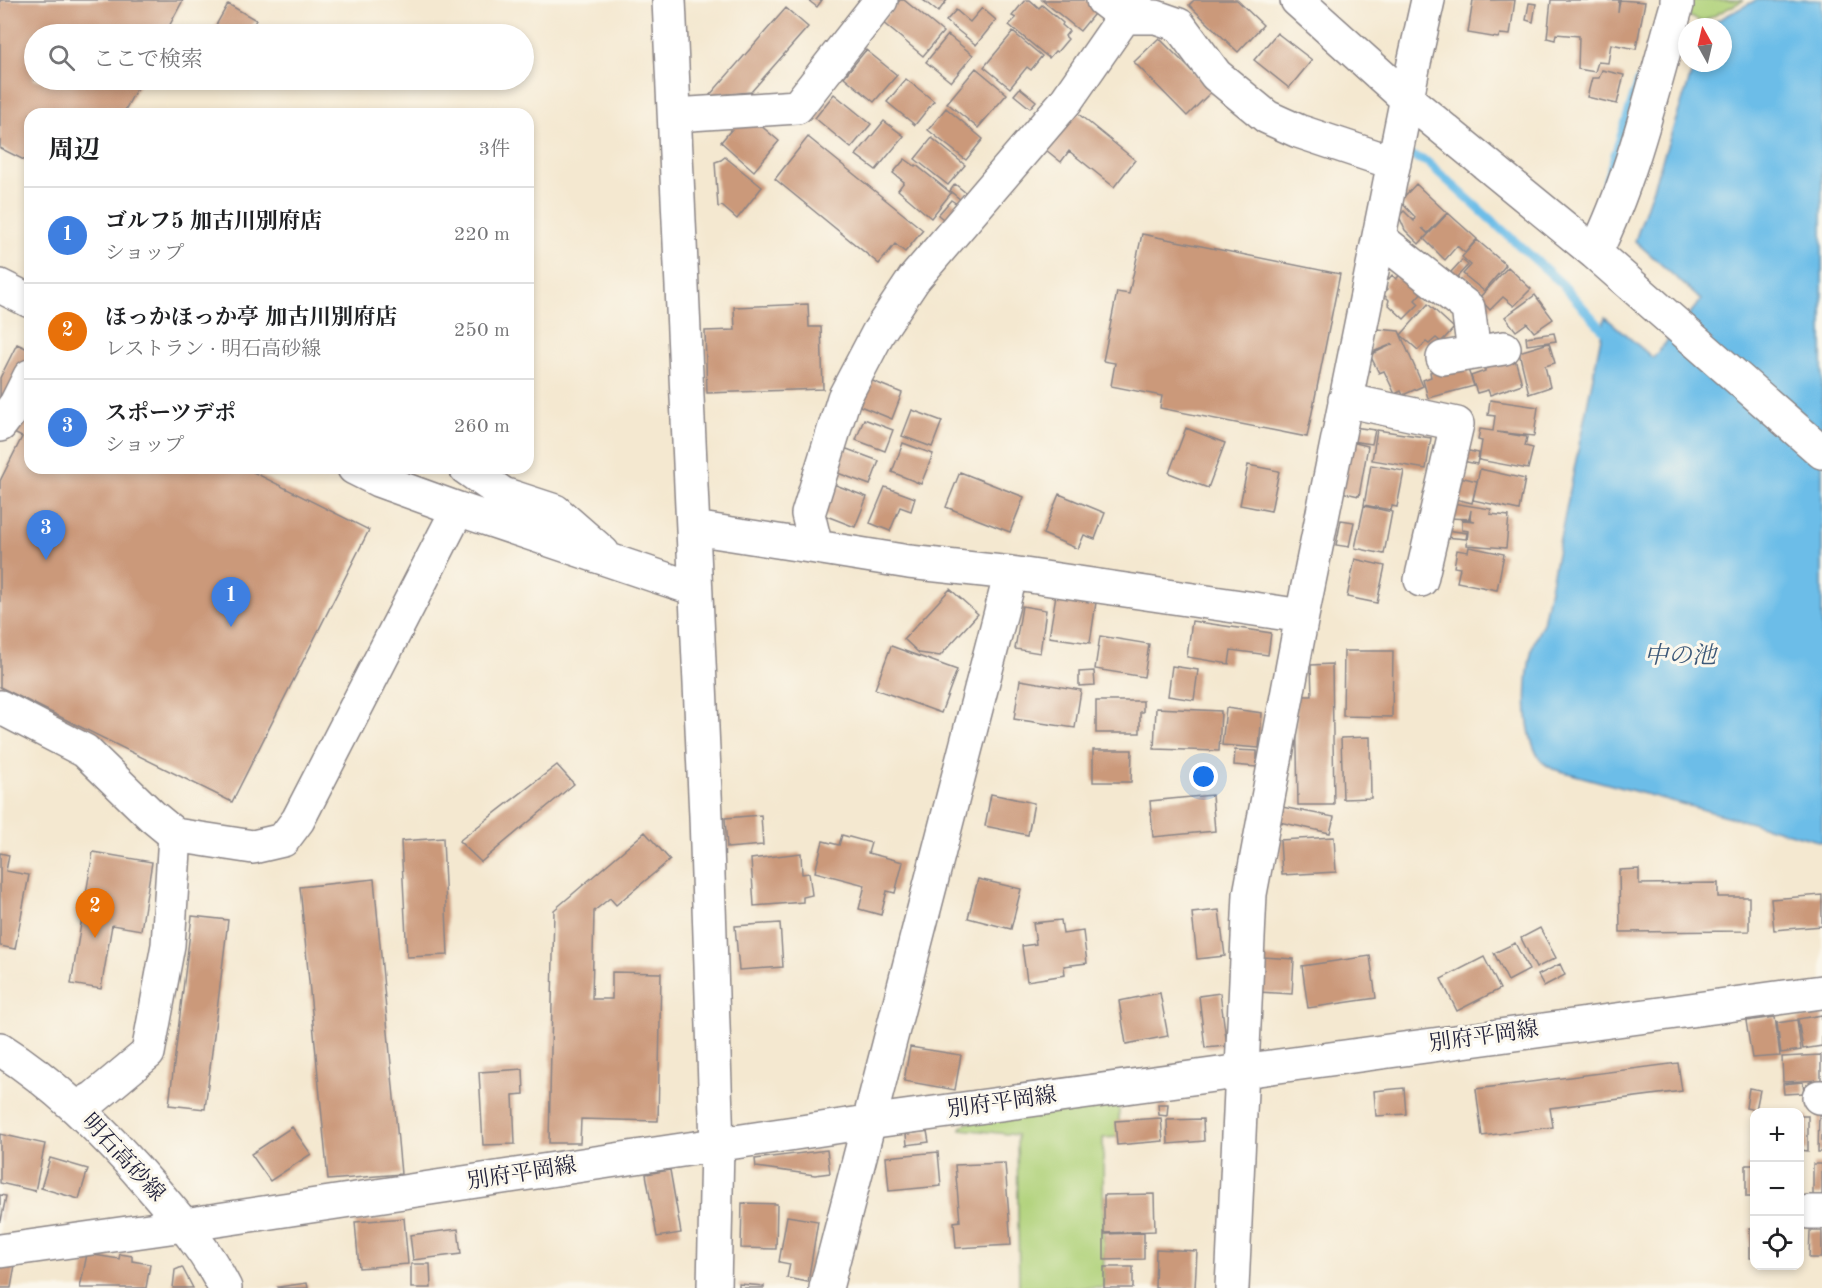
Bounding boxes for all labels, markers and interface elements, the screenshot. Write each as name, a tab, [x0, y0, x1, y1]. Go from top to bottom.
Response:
north arrow	[1678, 18, 1732, 72]
search box	[24, 24, 534, 90]
icon: search	[45, 41, 78, 74]
text: ここで検索	[93, 49, 203, 71]
text: 周辺	[48, 138, 100, 164]
text: 3件	[478, 140, 510, 160]
text: ゴルフ5 加古川別府店	[105, 211, 322, 233]
text: 1	[62, 225, 73, 245]
text: 220 m	[454, 225, 510, 245]
text: ショップ	[105, 244, 185, 264]
text: ほっかほっか亭 加古川別府店	[105, 307, 397, 329]
text: 2	[62, 321, 73, 341]
text: 250 m	[454, 321, 510, 341]
text: レストラン · 明石高砂線	[105, 340, 321, 360]
text: スポーツデポ	[105, 403, 236, 425]
text: 3	[62, 417, 73, 437]
text: 260 m	[454, 417, 510, 437]
text: ショップ	[105, 436, 185, 456]
pin: 3	[26, 510, 66, 560]
pin: 1	[212, 578, 250, 627]
water label: 中の池	[1644, 642, 1719, 669]
your location	[1189, 762, 1218, 791]
pin: 2	[76, 888, 115, 938]
street label: 別府平岡線	[1428, 1016, 1540, 1056]
street label: 別府平岡線	[946, 1082, 1058, 1122]
map controls	[1750, 1108, 1804, 1270]
button: +	[1750, 1108, 1804, 1162]
street label: 明石高砂線	[77, 1109, 170, 1206]
street label: 別府平岡線	[466, 1153, 578, 1193]
button: −	[1750, 1162, 1804, 1216]
button: locate	[1750, 1216, 1804, 1270]

